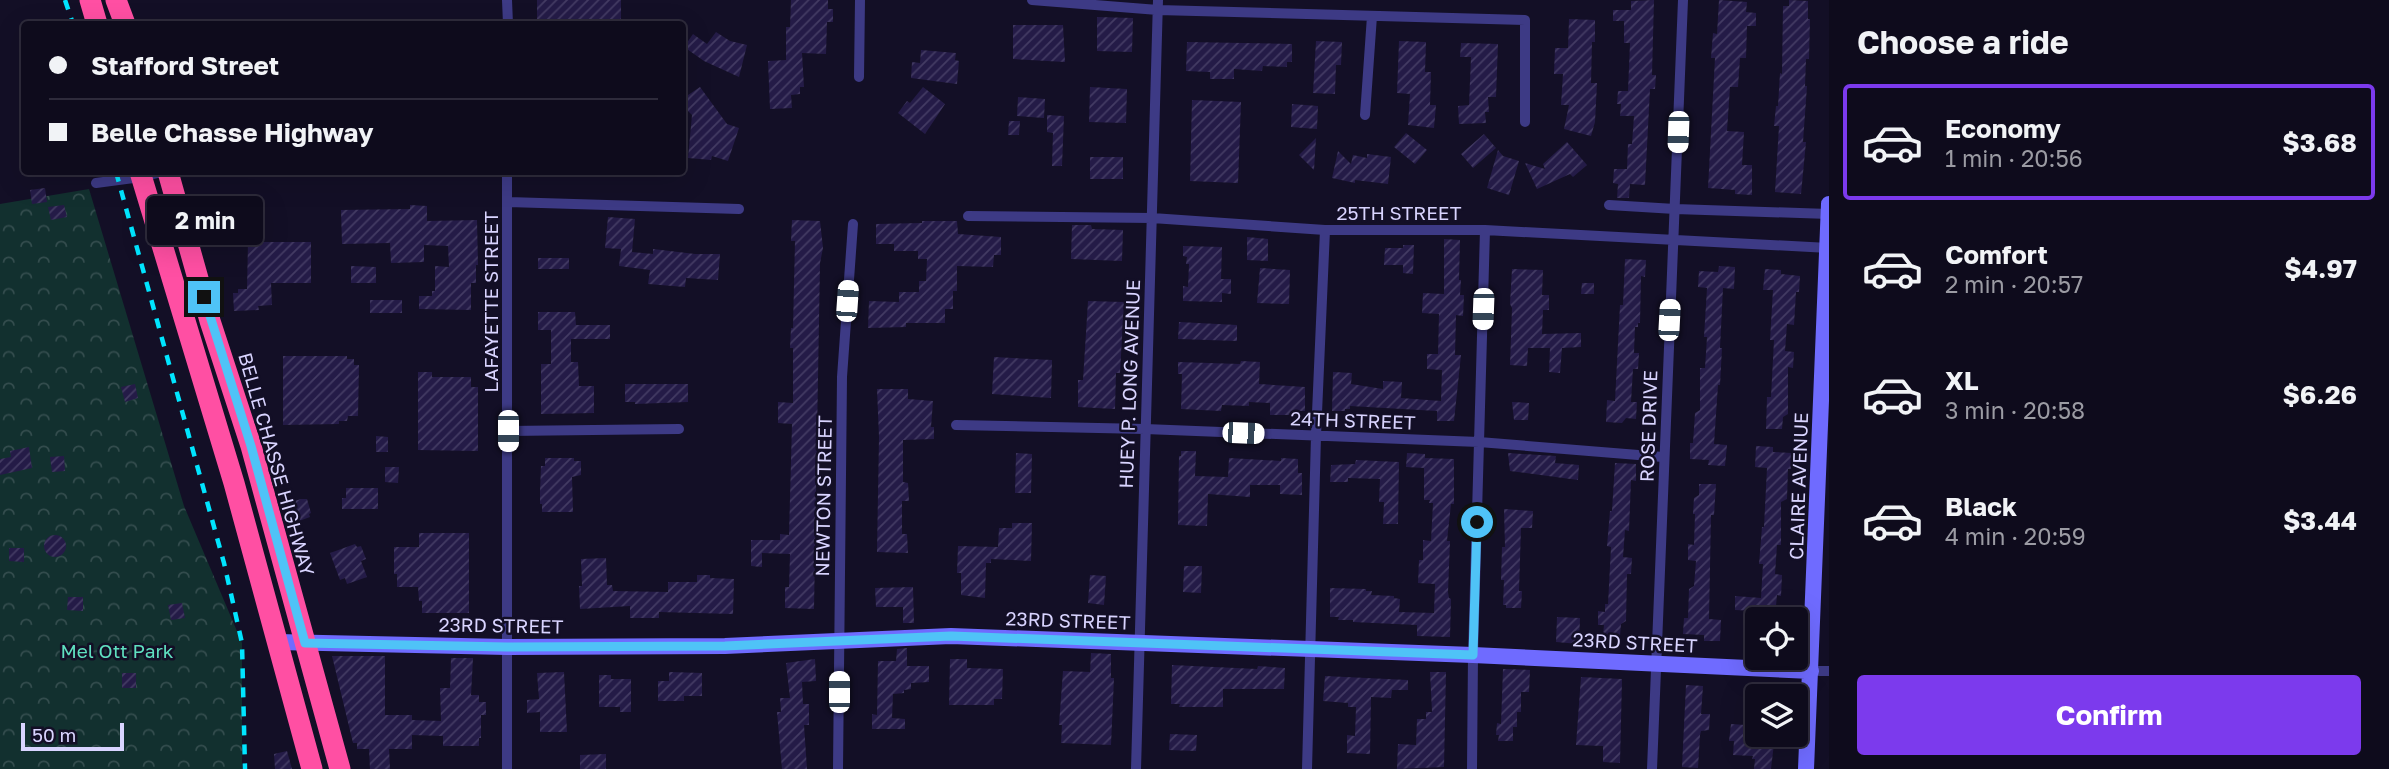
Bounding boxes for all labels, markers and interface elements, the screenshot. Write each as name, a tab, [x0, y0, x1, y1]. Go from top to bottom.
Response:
text: Choose a ride	[1857, 23, 2069, 61]
text: Stafford Street	[91, 50, 279, 81]
car	[1667, 111, 1690, 153]
icon: car	[1861, 111, 1924, 174]
text: Economy	[1945, 113, 2061, 144]
text: Belle Chasse Highway	[91, 117, 374, 148]
text: $3.68	[2282, 127, 2357, 158]
text: 1 min · 20:56	[1945, 144, 2083, 172]
callout: 2 min	[146, 196, 262, 244]
street label: 25TH STREET	[1337, 201, 1462, 224]
text: 2 min	[175, 206, 235, 234]
street label: LAFAYETTE STREET	[479, 211, 502, 393]
icon: car	[1861, 237, 1924, 300]
text: Comfort	[1945, 239, 2048, 270]
text: $4.97	[2284, 253, 2357, 284]
text: 2 min · 20:57	[1945, 270, 2083, 298]
car	[836, 279, 859, 323]
street label: HUEY P. LONG AVENUE	[1114, 279, 1144, 489]
route end	[188, 281, 220, 313]
car	[1472, 288, 1495, 330]
car	[1658, 298, 1681, 342]
street label: BELLE CHASSE HIGHWAY	[234, 350, 320, 578]
icon: car	[1861, 363, 1924, 426]
text: XL	[1945, 365, 1979, 396]
street label: ROSE DRIVE	[1635, 370, 1661, 482]
text: $6.26	[2282, 379, 2357, 410]
text: 3 min · 20:58	[1945, 396, 2085, 424]
street label: 24TH STREET	[1290, 406, 1416, 434]
car	[498, 410, 519, 452]
street label: CLAIRE AVENUE	[1784, 412, 1812, 560]
street label: NEWTON STREET	[810, 415, 836, 577]
car	[1222, 422, 1265, 444]
icon: car	[1861, 489, 1924, 552]
text: Black	[1945, 491, 2017, 522]
text: $3.44	[2283, 505, 2357, 536]
route start	[1461, 506, 1493, 538]
text: 4 min · 20:59	[1945, 522, 2086, 550]
street label: 23RD STREET	[1005, 606, 1131, 634]
map controls	[1745, 607, 1808, 747]
button: locate	[1745, 607, 1808, 670]
street label: 23RD STREET	[438, 612, 564, 638]
street label: 23RD STREET	[1572, 627, 1698, 657]
park label: Mel Ott Park	[60, 639, 174, 662]
car	[829, 671, 850, 713]
button: Confirm	[1857, 675, 2361, 755]
button: layers	[1745, 684, 1808, 747]
scale bar	[21, 720, 124, 752]
text: 50 m	[32, 723, 76, 746]

